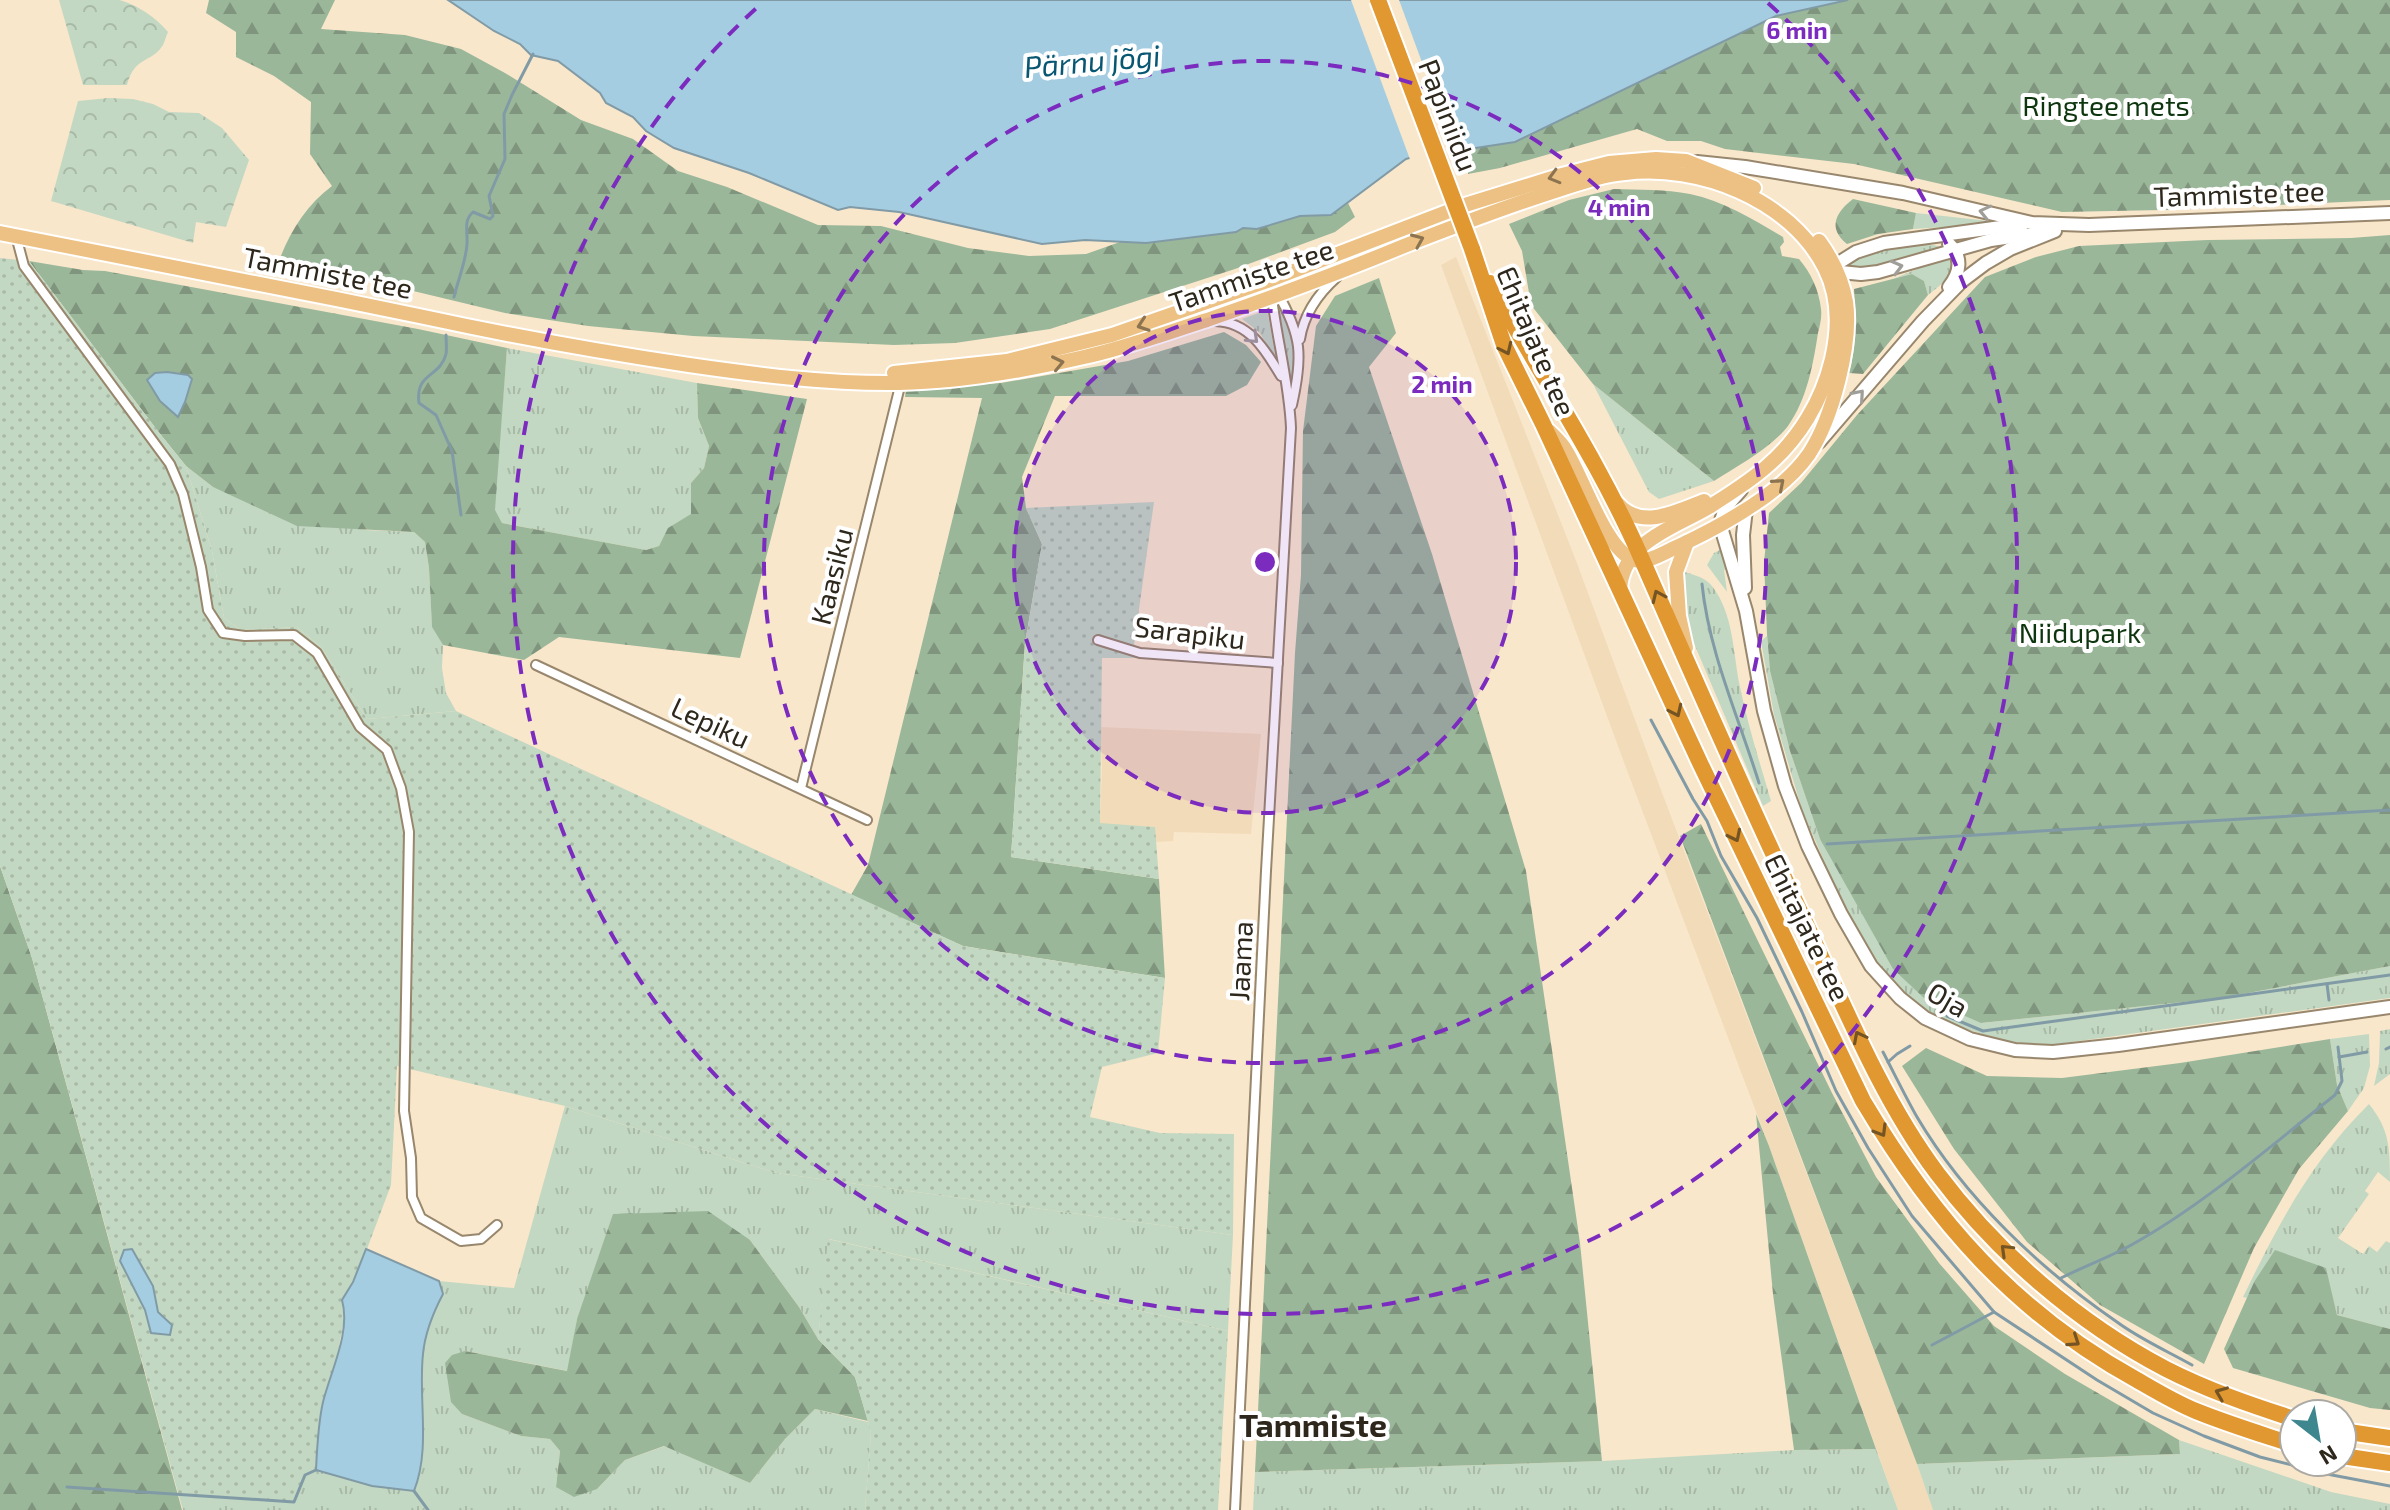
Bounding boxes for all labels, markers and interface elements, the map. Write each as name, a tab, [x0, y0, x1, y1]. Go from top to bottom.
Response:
text: 6 min	[1766, 15, 1828, 44]
water label: Pärnu jõgi	[1022, 36, 1162, 84]
street label: Papiniidu	[1412, 54, 1486, 176]
park label: Ringtee mets	[2022, 88, 2190, 122]
one-way arrow	[1548, 168, 1562, 184]
street label: Tammiste tee	[2153, 173, 2325, 213]
text: 4 min	[1588, 192, 1650, 221]
one-way arrow	[1978, 204, 1992, 221]
street label: Tammiste tee	[1164, 231, 1338, 319]
one-way arrow	[1410, 234, 1424, 250]
street label: Tammiste tee	[241, 239, 415, 305]
one-way arrow	[1890, 260, 1904, 277]
street label: Ehitajate tee	[1490, 261, 1584, 421]
one-way arrow	[1137, 315, 1151, 331]
one-way arrow	[1243, 328, 1258, 342]
one-way arrow	[1496, 341, 1512, 355]
one-way arrow	[1051, 355, 1065, 372]
text: 2 min	[1411, 369, 1473, 398]
one-way arrow	[1849, 389, 1864, 404]
one-way arrow	[1770, 479, 1785, 493]
street label: Kaasiku	[803, 524, 859, 628]
centre of rings	[1251, 548, 1279, 576]
one-way arrow	[1652, 590, 1668, 604]
street label: Sarapiku	[1133, 608, 1247, 656]
park label: Niidupark	[2019, 615, 2141, 649]
street label: Lepiku	[666, 689, 756, 755]
one-way arrow	[1666, 703, 1682, 717]
one-way arrow	[1725, 827, 1741, 842]
street label: Ehitajate tee	[1758, 848, 1858, 1006]
street label: Jaama	[1221, 920, 1259, 1002]
street label: Oja	[1922, 974, 1974, 1024]
one-way arrow	[1854, 1031, 1869, 1046]
one-way arrow	[1871, 1122, 1887, 1137]
one-way arrow	[2000, 1246, 2015, 1260]
one-way arrow	[2066, 1331, 2080, 1346]
one-way arrow	[2215, 1386, 2229, 1403]
north arrow	[2278, 1398, 2358, 1478]
district label: Tammiste	[1239, 1405, 1387, 1443]
text: N	[2315, 1441, 2342, 1471]

